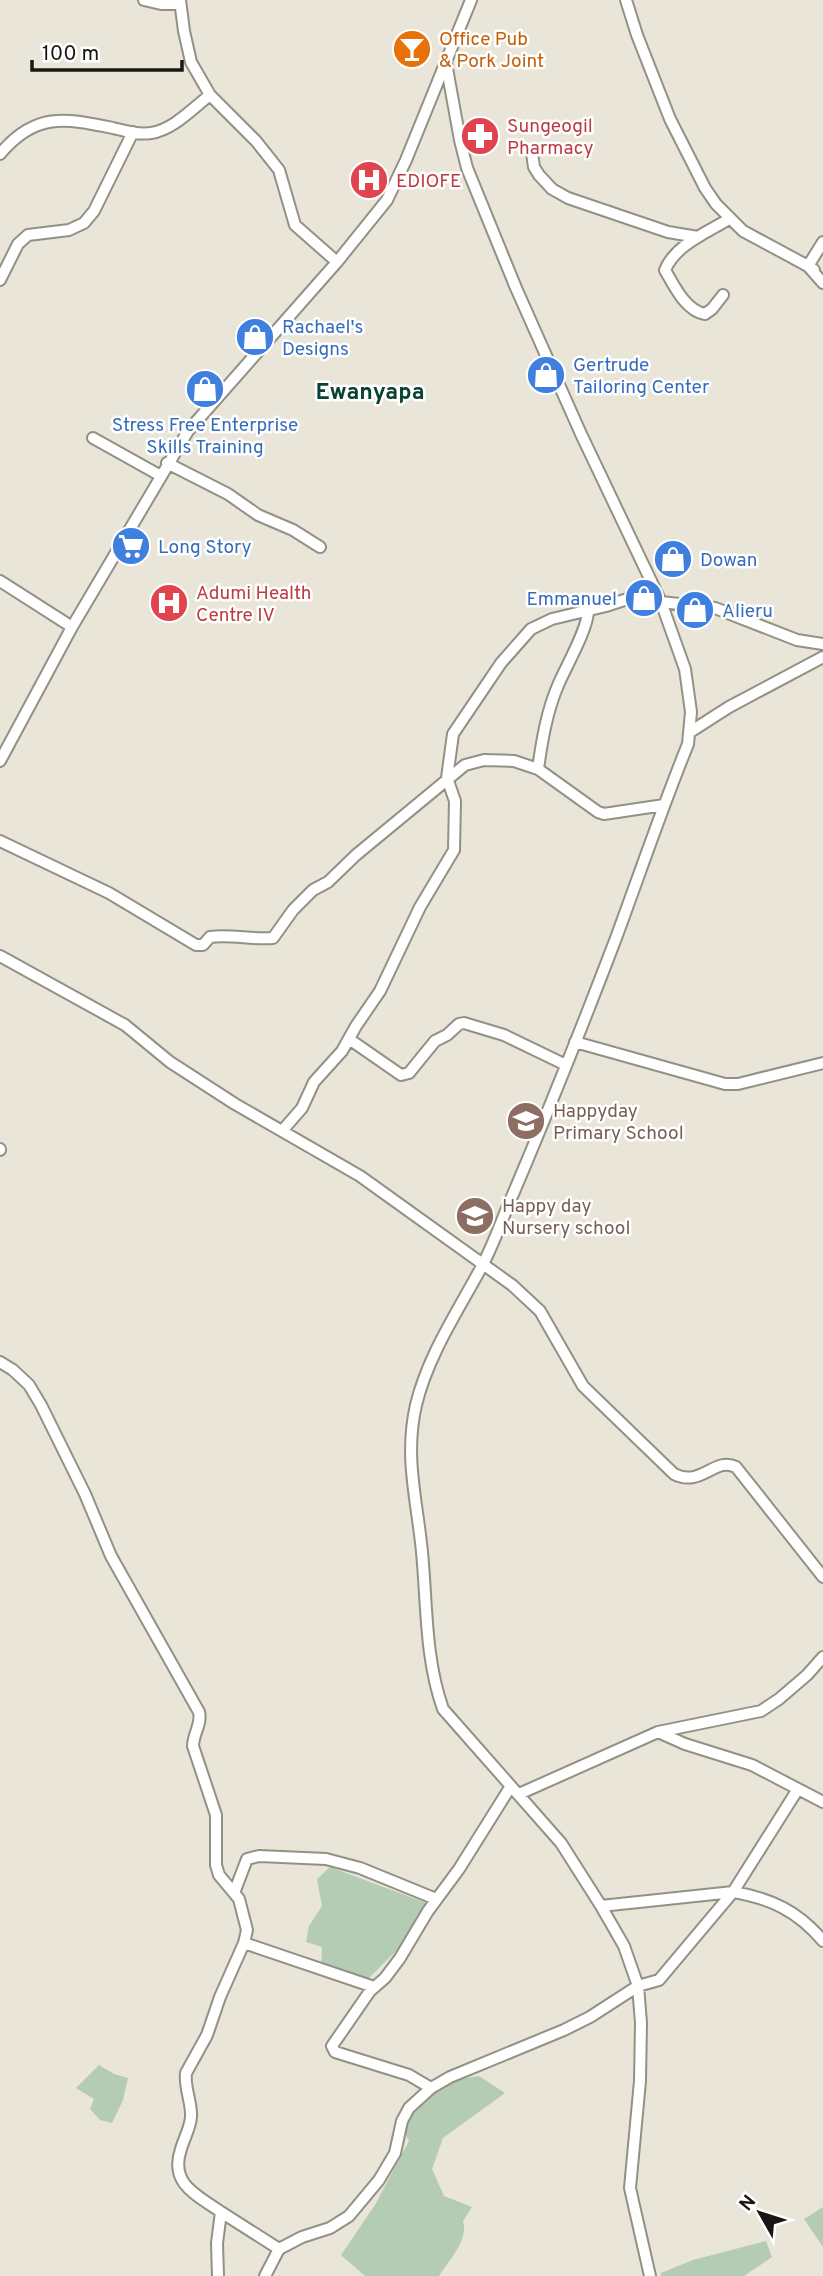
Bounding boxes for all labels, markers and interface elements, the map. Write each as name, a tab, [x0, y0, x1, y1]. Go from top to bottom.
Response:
scale bar	[32, 28, 182, 72]
bar icon: Office Pub & Pork Joint	[391, 28, 433, 70]
place label: Office Pub & Pork Joint	[439, 28, 544, 74]
text: 100 m	[42, 41, 99, 68]
pharmacy icon: Sungeogil Pharmacy	[459, 115, 501, 157]
place label: Sungeogil Pharmacy	[507, 115, 593, 161]
hospital icon: EDIOFE	[348, 159, 390, 201]
place label: EDIOFE	[396, 170, 461, 194]
shop icon: Rachael's Designs	[234, 316, 276, 358]
place label: Rachael's Designs	[282, 316, 363, 362]
shop icon: Gertrude Tailoring Center	[525, 354, 567, 396]
place label: Gertrude Tailoring Center	[573, 354, 710, 400]
shop icon: Stress Free Enterprise Skills Training	[184, 368, 226, 410]
district label: Ewanyapa	[316, 379, 424, 408]
place label: Stress Free Enterprise Skills Training	[112, 414, 298, 460]
supermarket icon: Long Story	[110, 525, 152, 567]
place label: Long Story	[158, 536, 252, 560]
shop icon: Dowan	[652, 538, 694, 580]
place label: Dowan	[700, 549, 758, 573]
shop icon: Emmanuel	[623, 577, 665, 619]
hospital icon: Adumi Health Centre IV	[148, 582, 190, 624]
place label: Adumi Health Centre IV	[196, 582, 312, 628]
place label: Emmanuel	[526, 588, 617, 612]
shop icon: Alieru	[674, 589, 716, 631]
place label: Alieru	[722, 600, 773, 624]
school or university icon: Happyday Primary School	[505, 1100, 547, 1142]
place label: Happyday Primary School	[553, 1100, 684, 1146]
school or university icon: Happy day Nursery school	[454, 1195, 496, 1237]
place label: Happy day Nursery school	[502, 1195, 630, 1241]
north arrow	[725, 2178, 795, 2248]
text: N	[735, 2191, 762, 2216]

